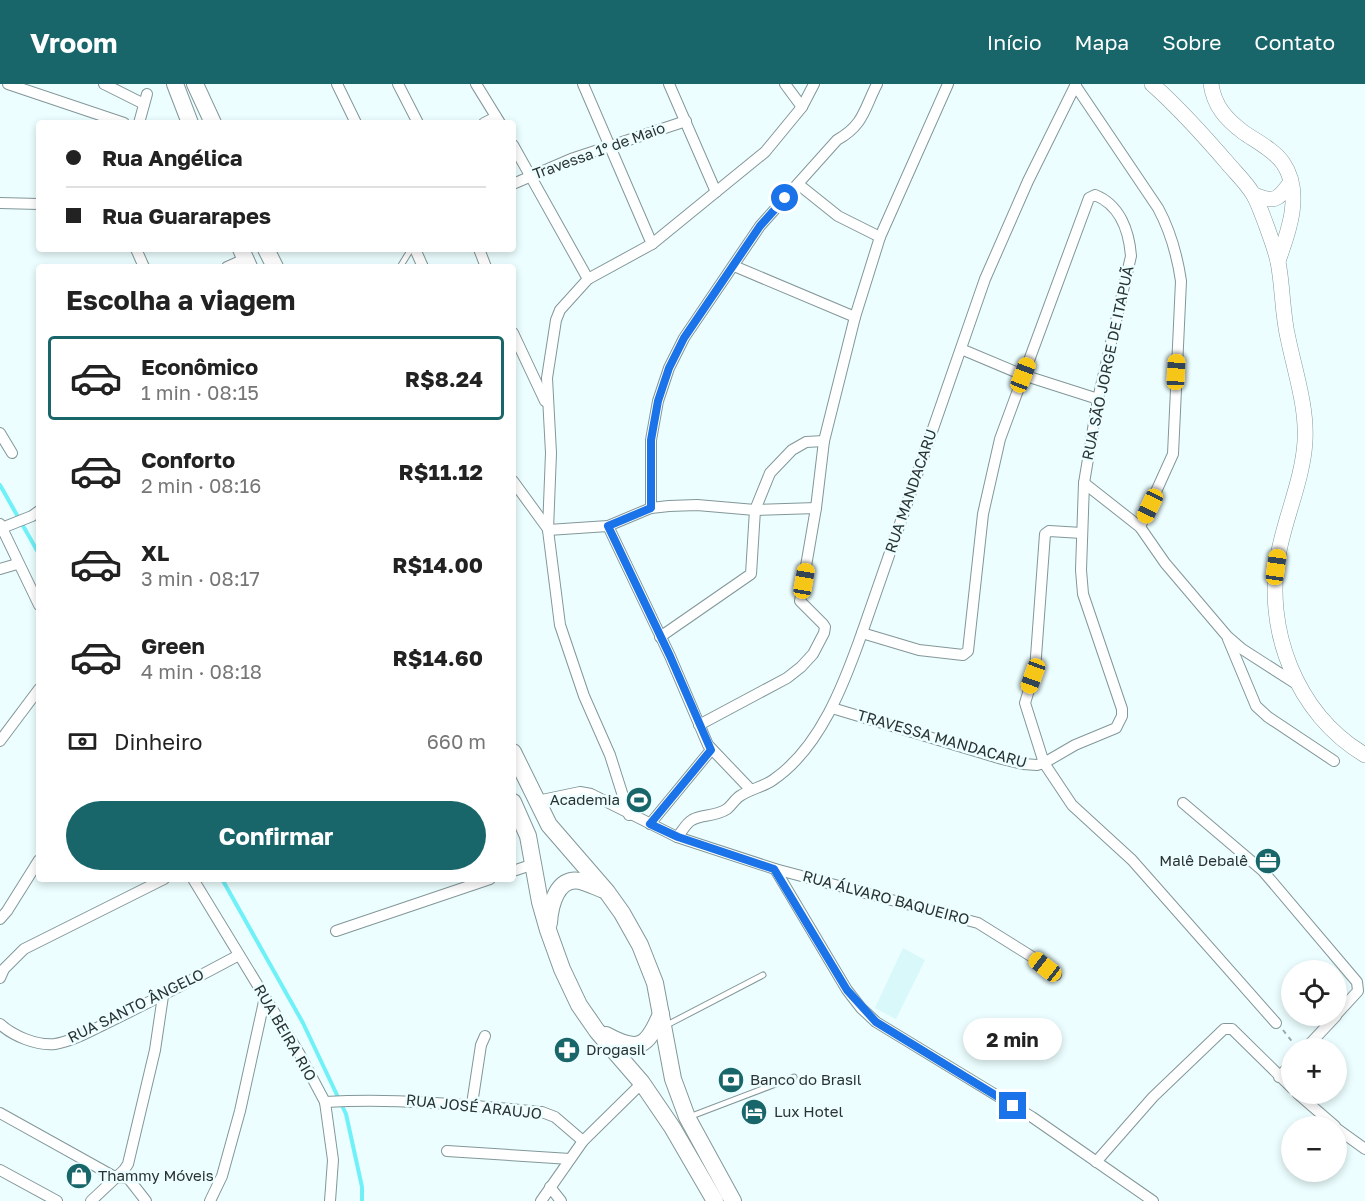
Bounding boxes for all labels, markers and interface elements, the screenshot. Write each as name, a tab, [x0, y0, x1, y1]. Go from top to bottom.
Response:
text: Vroom	[30, 26, 118, 59]
text: Início	[987, 29, 1042, 55]
text: Mapa	[1075, 29, 1129, 55]
text: Sobre	[1162, 29, 1221, 55]
text: Contato	[1254, 29, 1335, 55]
street label: Travessa 1º de Maio	[530, 118, 667, 182]
text: Rua Angélica	[102, 144, 243, 171]
route start	[771, 184, 798, 211]
text: Rua Guararapes	[102, 202, 271, 229]
street label: RUA SÃO JORGE DE ITAPUÃ	[1078, 264, 1136, 462]
text: Escolha a viagem	[66, 284, 295, 316]
icon: car	[69, 351, 123, 405]
text: Econômico	[141, 353, 258, 380]
car	[1166, 354, 1186, 390]
car	[1008, 355, 1038, 395]
text: R$8.24	[405, 365, 483, 392]
text: 1 min · 08:15	[141, 380, 259, 404]
street label: RUA MANDACARU	[880, 426, 940, 555]
icon: car	[69, 444, 123, 498]
text: Conforto	[141, 446, 235, 473]
text: R$11.12	[399, 458, 483, 485]
text: 2 min · 08:16	[141, 473, 261, 497]
car	[1134, 486, 1166, 526]
icon: car	[69, 537, 123, 591]
text: XL	[141, 539, 169, 566]
car	[1265, 548, 1287, 586]
text: R$14.00	[392, 551, 483, 578]
car	[792, 562, 816, 600]
text: 3 min · 08:17	[141, 566, 260, 590]
icon: car	[69, 630, 123, 684]
text: Green	[141, 632, 205, 659]
text: R$14.60	[393, 644, 483, 671]
car	[1018, 656, 1048, 696]
text: 4 min · 08:18	[141, 659, 262, 683]
street label: TRAVESSA MANDACARU	[855, 705, 1029, 771]
icon: cash	[66, 725, 99, 758]
text: Dinheiro	[114, 728, 203, 755]
text: 660 m	[427, 729, 486, 753]
sports icon: Academia	[624, 785, 654, 815]
place label: Academia	[550, 790, 620, 808]
button: Confirmar	[66, 801, 486, 870]
office icon: Malê Debalê	[1253, 846, 1283, 876]
place label: Malê Debalê	[1159, 851, 1248, 869]
street label: RUA ÁLVARO BAQUEIRO	[801, 866, 972, 928]
car	[1025, 949, 1065, 985]
map controls	[1281, 960, 1347, 1182]
button: locate	[1281, 960, 1347, 1026]
street label: RUA SANTO ÂNGELO	[65, 964, 207, 1046]
street label: RUA BEIRA RIO	[251, 981, 321, 1084]
callout: 2 min	[964, 1019, 1062, 1061]
text: 2 min	[986, 1027, 1039, 1051]
pharmacy icon: Drogasil	[552, 1035, 582, 1065]
button: +	[1281, 1038, 1347, 1104]
place label: Drogasil	[586, 1040, 646, 1058]
bank icon: Banco do Brasil	[716, 1065, 746, 1095]
place label: Banco do Brasil	[750, 1070, 862, 1088]
street label: RUA JOSÉ ARAUJO	[405, 1090, 543, 1122]
route end	[999, 1092, 1026, 1119]
hotel icon: Lux Hotel	[739, 1097, 769, 1127]
place label: Lux Hotel	[774, 1102, 843, 1120]
button: −	[1281, 1116, 1347, 1182]
shop icon: Thammy Móveis	[64, 1161, 94, 1191]
place label: Thammy Móveis	[98, 1166, 214, 1184]

